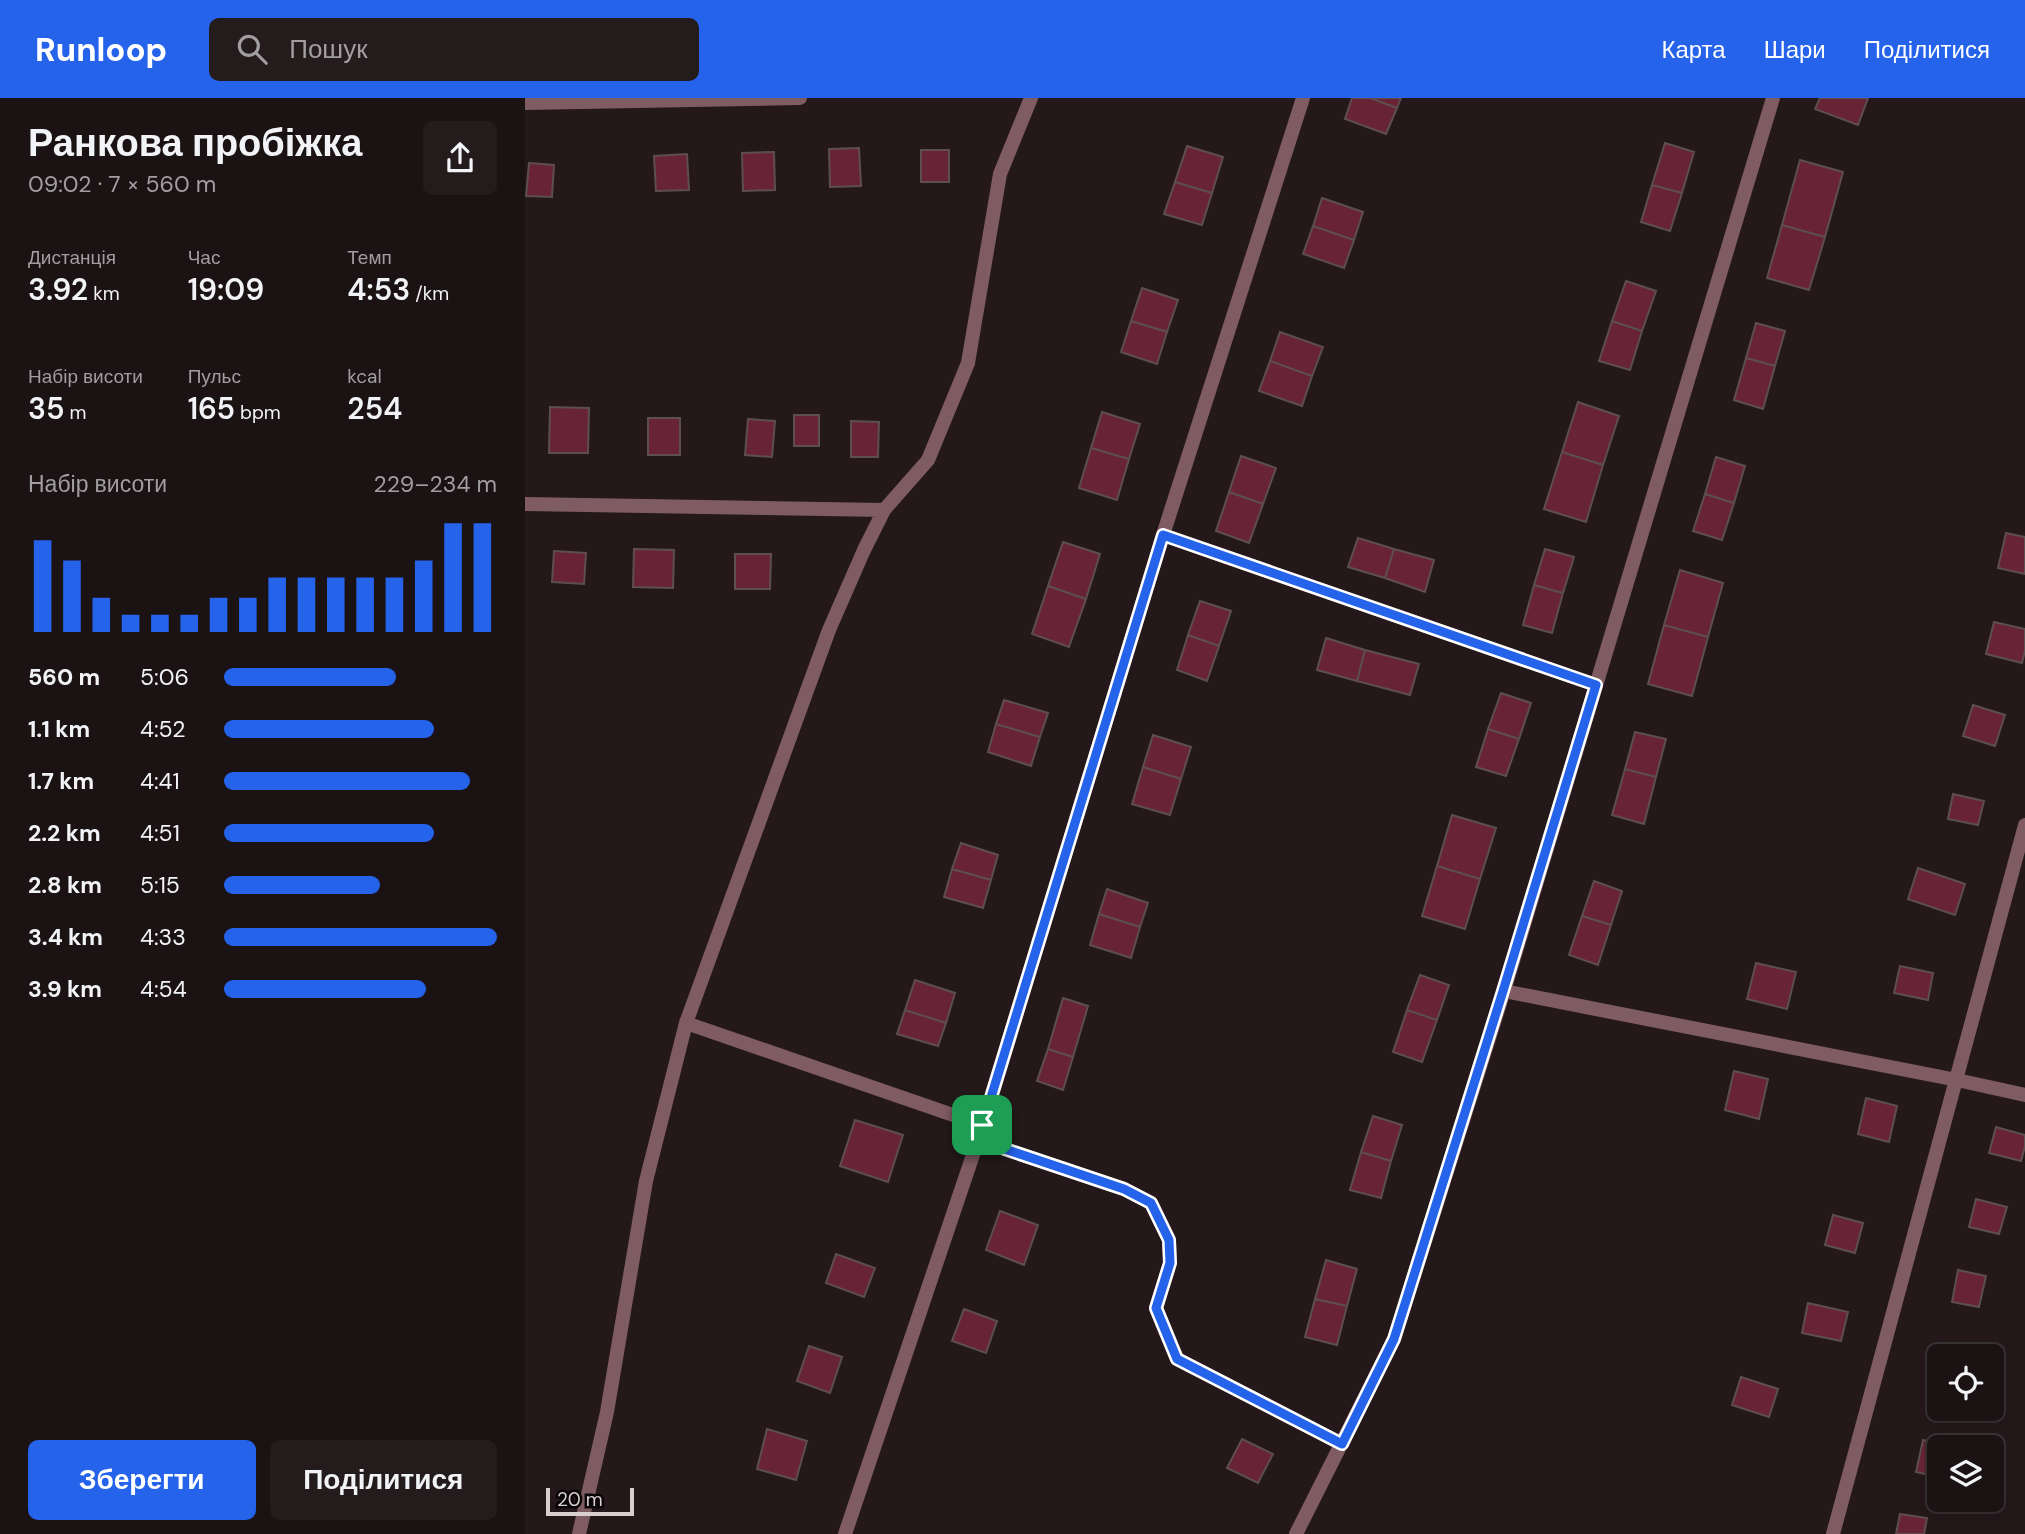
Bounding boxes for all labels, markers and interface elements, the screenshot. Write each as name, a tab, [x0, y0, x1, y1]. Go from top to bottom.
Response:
search box	[209, 18, 699, 81]
text: Runloop	[35, 28, 167, 71]
icon: search	[233, 30, 271, 68]
text: Пошук	[289, 32, 368, 66]
text: Карта	[1661, 34, 1726, 65]
text: Шари	[1764, 34, 1826, 65]
text: Поділитися	[1864, 34, 1990, 65]
text: Ранкова пробіжка	[28, 118, 362, 168]
button: share	[423, 121, 497, 195]
text: 09:02 · 7 × 560 m	[28, 169, 216, 199]
text: Дистанція	[28, 245, 116, 270]
text: Час	[188, 245, 220, 270]
text: Темп	[347, 245, 392, 270]
text: 3.92	[28, 270, 88, 309]
text: 19:09	[188, 270, 264, 309]
text: 4:53	[347, 270, 410, 309]
text: km	[88, 281, 120, 306]
text: /km	[410, 281, 449, 306]
text: Набір висоти	[28, 364, 143, 389]
text: Пульс	[188, 364, 241, 389]
text: kcal	[347, 364, 382, 389]
text: 35	[28, 389, 65, 428]
text: 165	[188, 389, 235, 428]
text: 254	[347, 389, 402, 428]
text: m	[65, 400, 87, 425]
text: bpm	[235, 400, 281, 425]
text: Набір висоти	[28, 469, 167, 499]
text: 229–234 m	[373, 469, 497, 499]
text: 560 m	[28, 662, 100, 692]
text: 5:06	[140, 662, 189, 692]
text: 1.1 km	[28, 714, 90, 744]
text: 4:52	[140, 714, 186, 744]
text: 1.7 km	[28, 766, 94, 796]
text: 4:41	[140, 766, 180, 796]
text: 2.2 km	[28, 818, 101, 848]
text: 4:51	[140, 818, 180, 848]
text: 2.8 km	[28, 870, 102, 900]
text: 5:15	[140, 870, 180, 900]
text: 3.4 km	[28, 922, 103, 952]
text: 4:33	[140, 922, 186, 952]
text: 3.9 km	[28, 974, 102, 1004]
text: 4:54	[140, 974, 187, 1004]
pin	[952, 1095, 1012, 1155]
icon: arrive	[963, 1106, 1001, 1144]
map controls	[1927, 1344, 2004, 1512]
button: locate	[1927, 1344, 2004, 1421]
button: layers	[1927, 1435, 2004, 1512]
button: Зберегти	[28, 1440, 256, 1520]
button: Поділитися	[270, 1440, 497, 1520]
scale bar	[546, 1485, 633, 1517]
text: 20 m	[557, 1487, 603, 1512]

